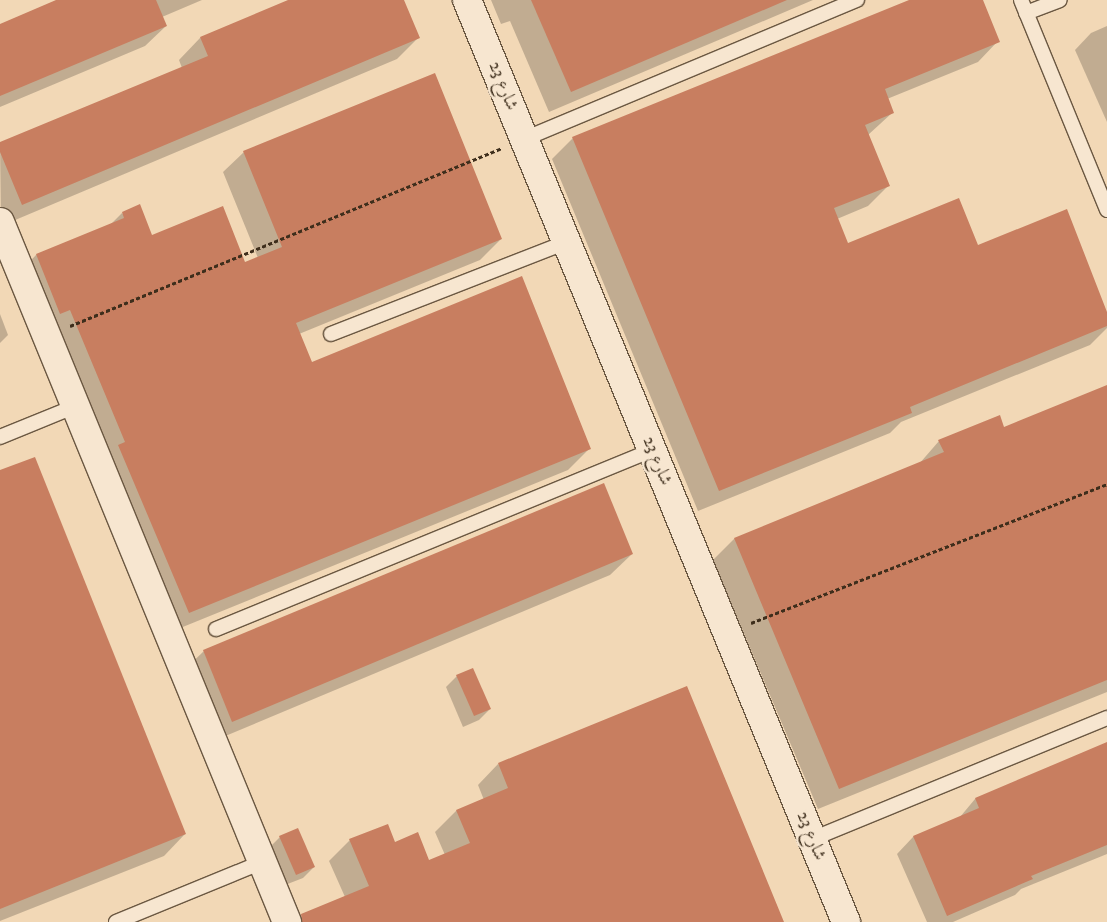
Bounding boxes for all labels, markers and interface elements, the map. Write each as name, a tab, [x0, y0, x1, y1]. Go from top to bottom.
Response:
street label: شارع 23	[483, 58, 523, 114]
street label: شارع 23	[637, 433, 677, 489]
street label: شارع 23	[791, 808, 831, 864]

